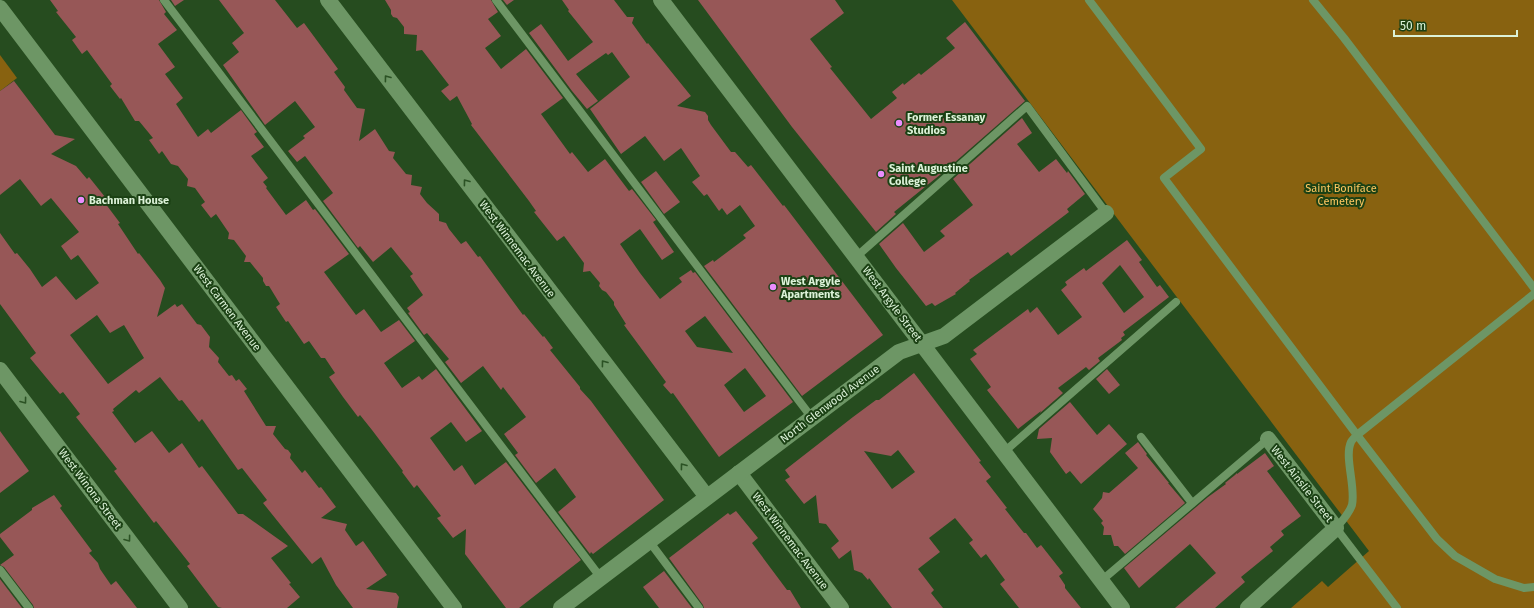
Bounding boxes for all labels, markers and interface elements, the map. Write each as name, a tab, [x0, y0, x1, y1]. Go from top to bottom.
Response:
scale bar	[1394, 12, 1517, 38]
text: 50 m	[1400, 19, 1426, 33]
one-way arrow	[385, 76, 392, 83]
place label: Former Essanay Studios	[907, 111, 986, 137]
marker: Former Essanay Studios	[894, 118, 904, 128]
place label: Saint Augustine College	[889, 162, 968, 188]
marker: Saint Augustine College	[876, 169, 886, 179]
one-way arrow	[464, 179, 471, 186]
park label: Saint Boniface Cemetery	[1305, 182, 1377, 208]
place label: Bachman House	[89, 194, 169, 207]
marker: Bachman House	[76, 195, 86, 205]
street label: West Winnemac Avenue	[476, 198, 558, 300]
street label: West Carmen Avenue	[190, 262, 264, 354]
street label: West Argyle Street	[860, 264, 924, 344]
place label: West Argyle Apartments	[780, 275, 841, 301]
marker: West Argyle Apartments	[768, 282, 778, 292]
one-way arrow	[602, 361, 609, 368]
street label: North Glenwood Avenue	[778, 362, 882, 446]
one-way arrow	[19, 397, 26, 404]
street label: West Ainslie Street	[1268, 443, 1336, 525]
street label: West Winona Street	[56, 446, 124, 532]
one-way arrow	[681, 464, 688, 471]
street label: West Winnemac Avenue	[749, 490, 831, 592]
one-way arrow	[123, 534, 130, 541]

